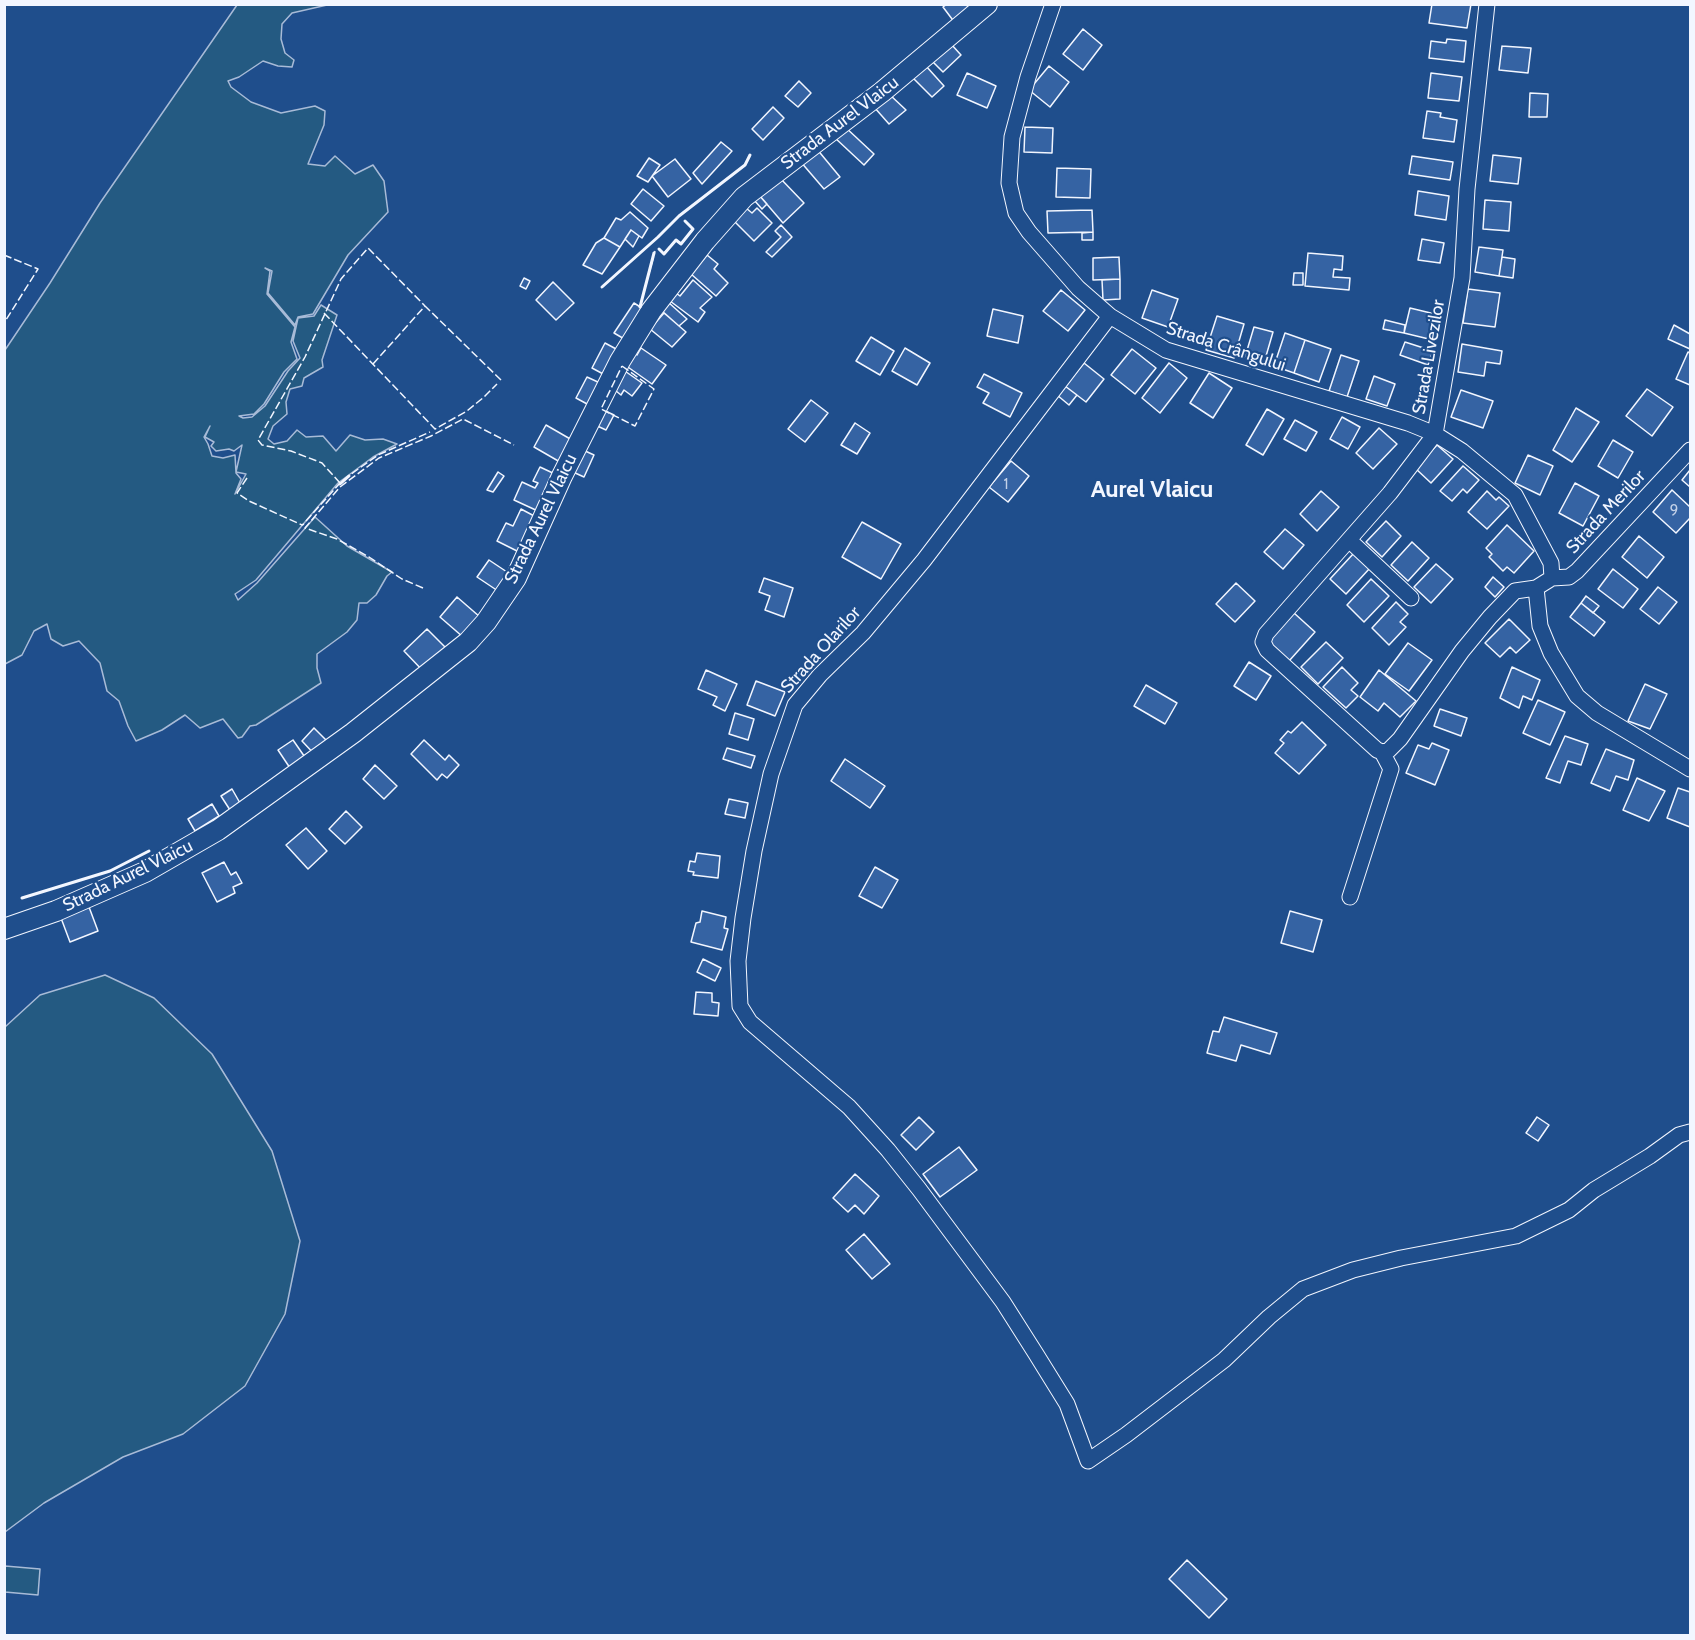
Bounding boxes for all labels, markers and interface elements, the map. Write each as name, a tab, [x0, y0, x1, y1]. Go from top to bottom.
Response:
street label: Strada Aurel Vlaicu	[777, 72, 903, 174]
street label: Strada Livezilor	[1408, 298, 1450, 416]
street label: Strada Crângului	[1164, 318, 1288, 376]
street label: Strada Aurel Vlaicu	[500, 451, 582, 587]
street label: Strada Merilor	[1562, 466, 1650, 558]
house number: 1	[1004, 476, 1008, 494]
district label: Aurel Vlaicu	[1091, 476, 1213, 504]
house number: 9	[1670, 502, 1678, 520]
street label: Strada Olarilor	[776, 602, 866, 698]
street label: Strada Aurel Vlaicu	[60, 835, 196, 917]

